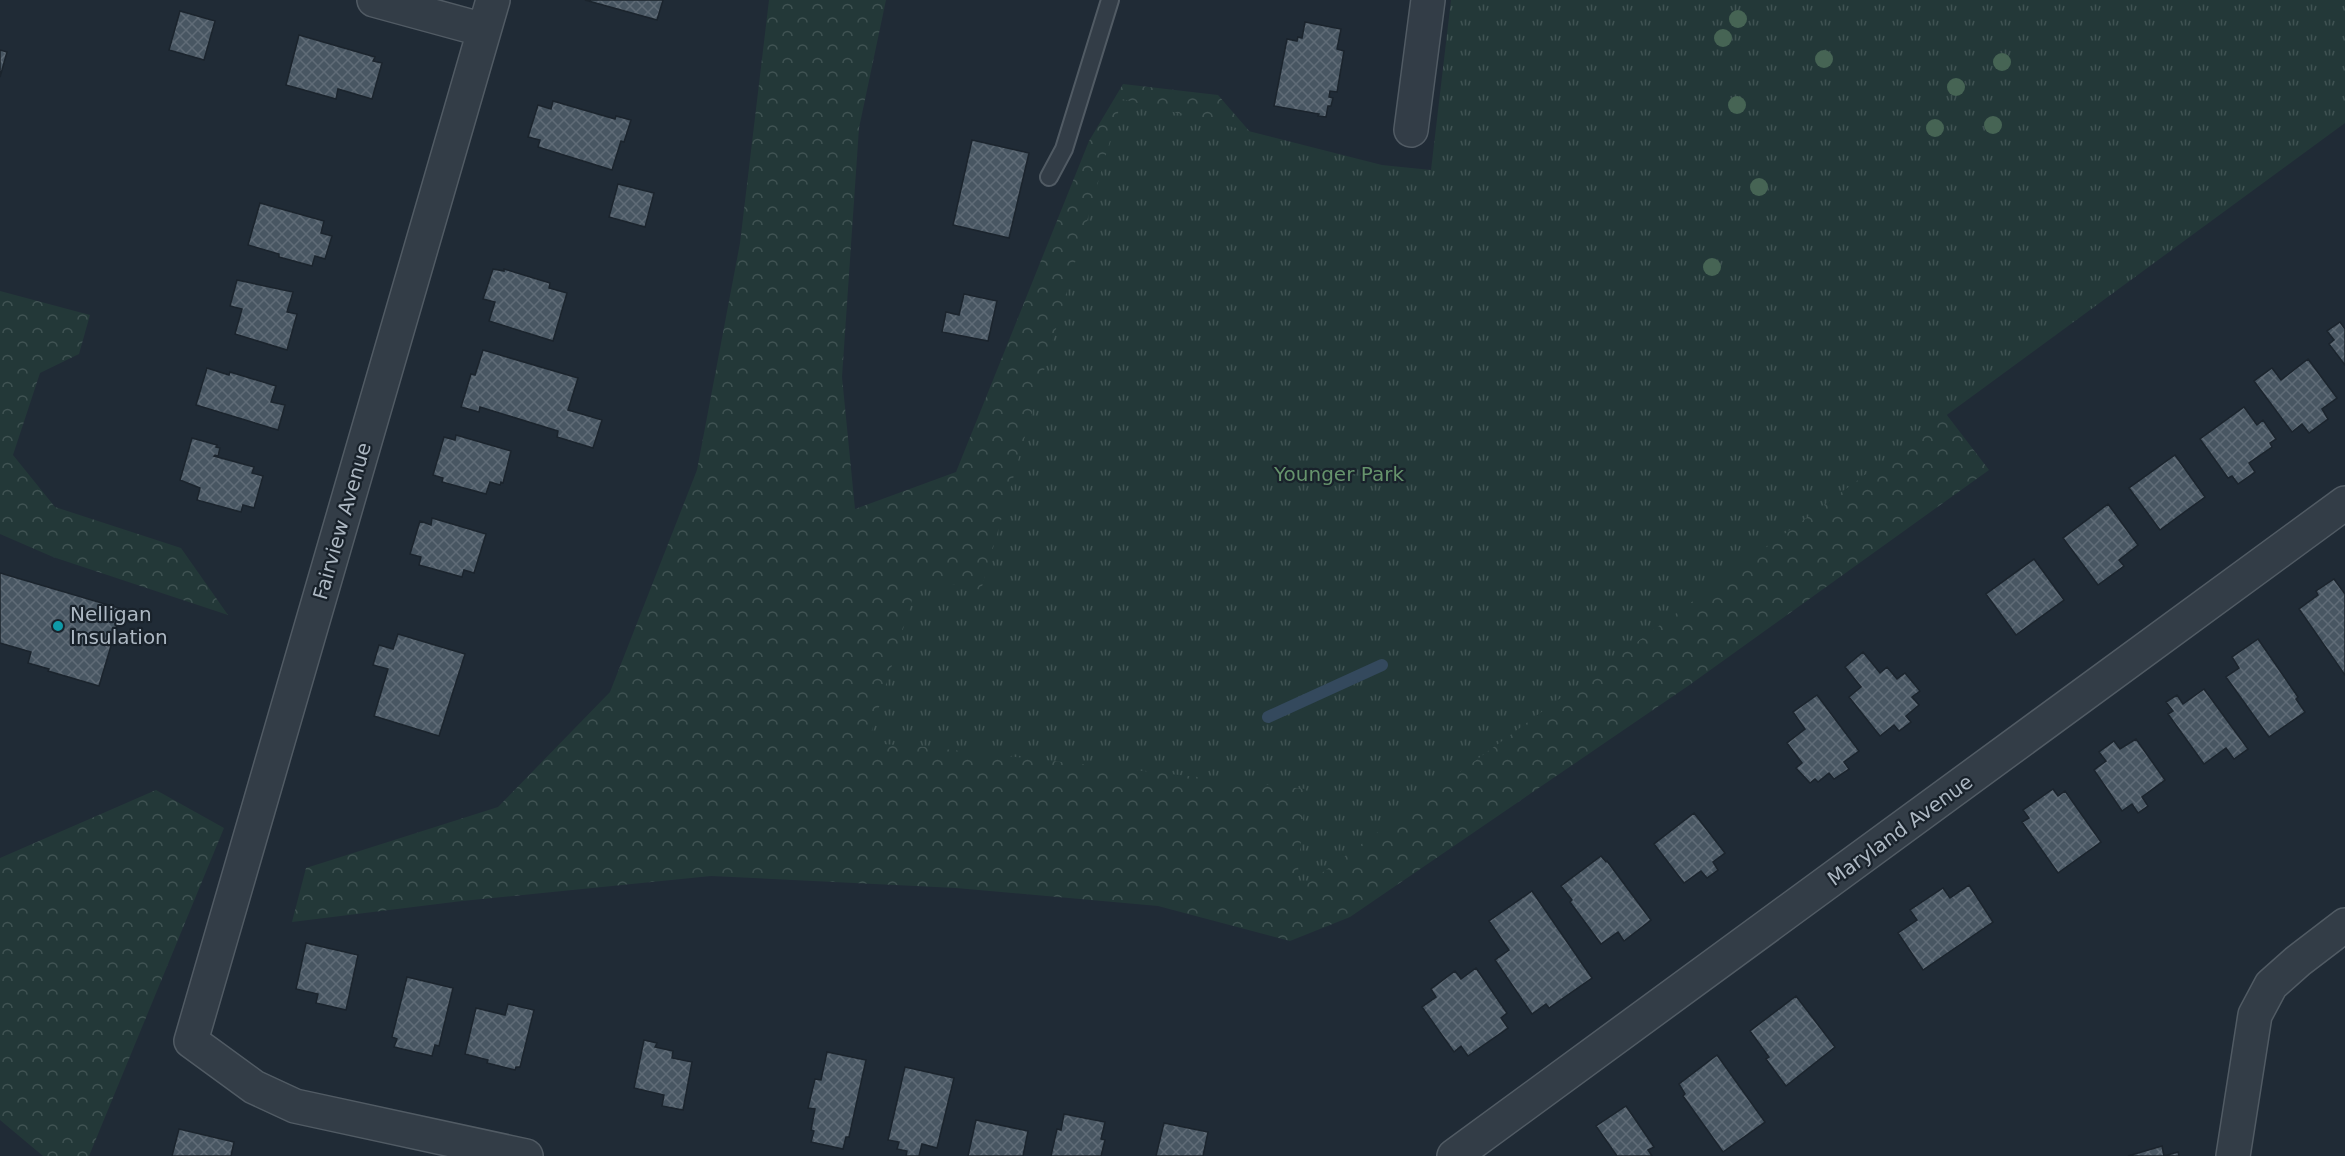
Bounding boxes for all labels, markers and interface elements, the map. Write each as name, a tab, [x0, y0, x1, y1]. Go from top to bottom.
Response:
street label: Fairview Avenue	[308, 440, 376, 602]
park label: Younger Park	[1273, 462, 1404, 486]
place label: Nelligan Insulation	[70, 602, 168, 649]
marker: Nelligan Insulation	[51, 619, 65, 633]
street label: Maryland Avenue	[1823, 769, 1977, 891]

